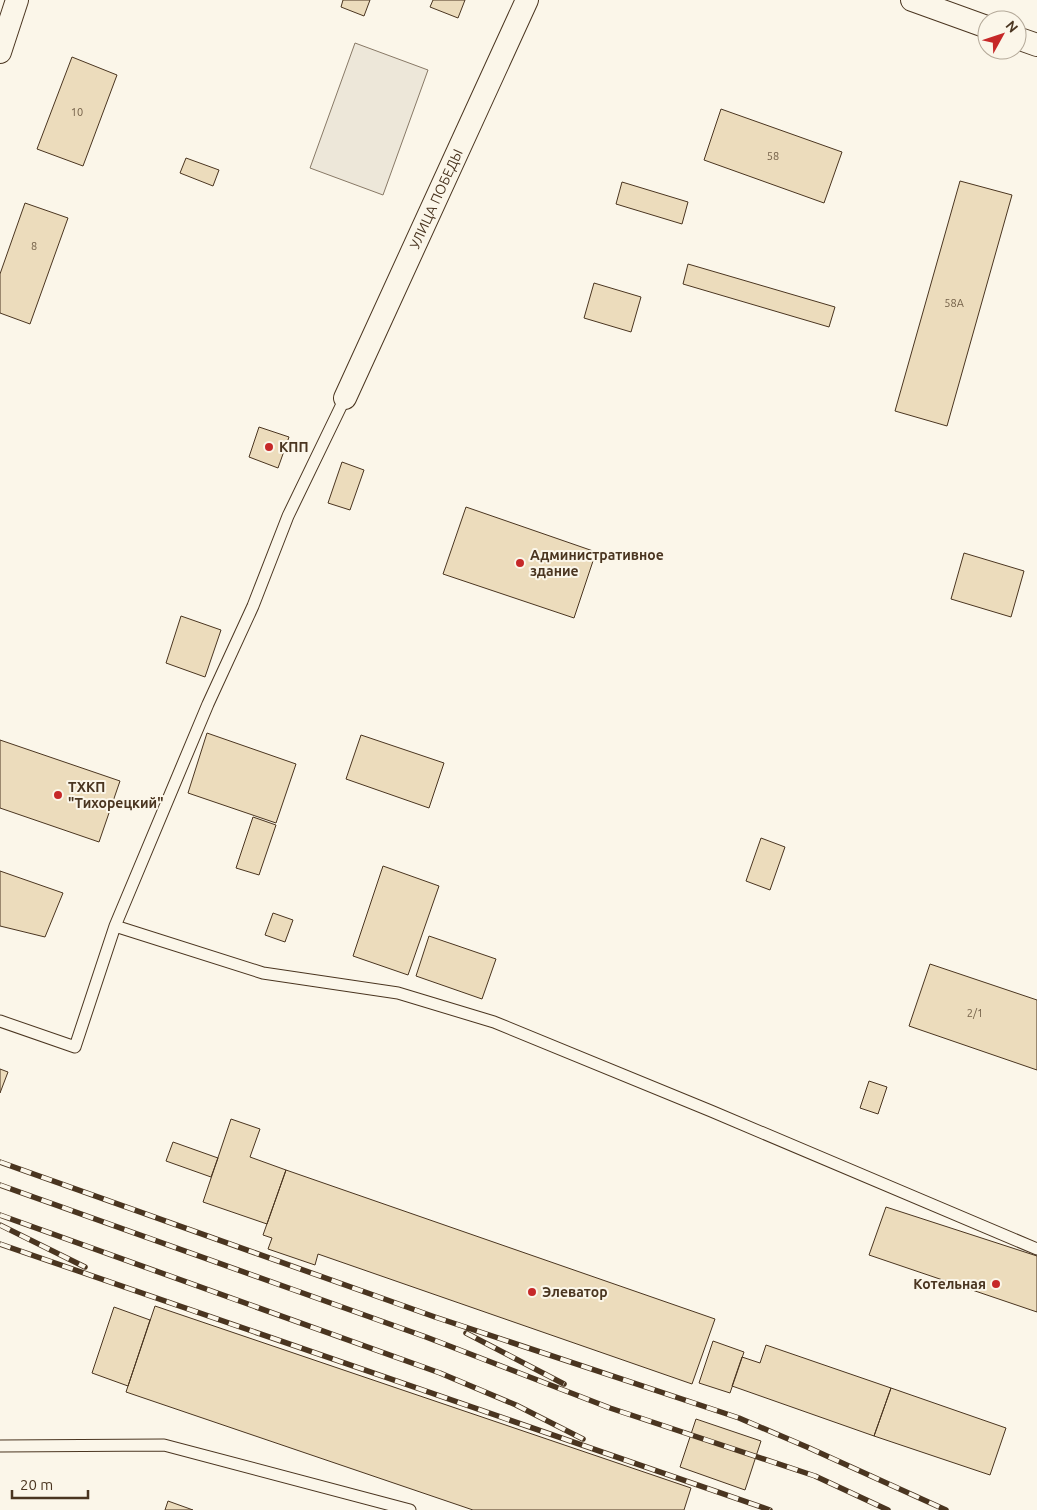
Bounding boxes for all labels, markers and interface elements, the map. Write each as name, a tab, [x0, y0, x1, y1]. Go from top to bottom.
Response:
north arrow	[977, 10, 1027, 60]
text: N	[1002, 17, 1021, 36]
house number: 10	[71, 106, 83, 118]
street label: УЛИЦА ПОБЕДЫ	[406, 146, 466, 251]
house number: 58	[767, 150, 779, 162]
house number: 8	[31, 240, 37, 252]
house number: 58А	[944, 297, 965, 309]
place label: КПП	[279, 439, 308, 455]
marker: КПП	[263, 441, 275, 453]
place label: Административное здание	[530, 547, 664, 579]
marker: Административное здание	[514, 557, 526, 569]
place label: ТХКП "Тихорецкий"	[68, 779, 163, 811]
marker: ТХКП "Тихорецкий"	[52, 789, 64, 801]
house number: 2/1	[967, 1007, 983, 1019]
place label: Котельная	[913, 1276, 986, 1292]
marker: Котельная	[990, 1278, 1002, 1290]
place label: Элеватор	[542, 1284, 608, 1300]
marker: Элеватор	[526, 1286, 538, 1298]
scale bar	[12, 1468, 89, 1500]
text: 20 m	[20, 1476, 53, 1493]

